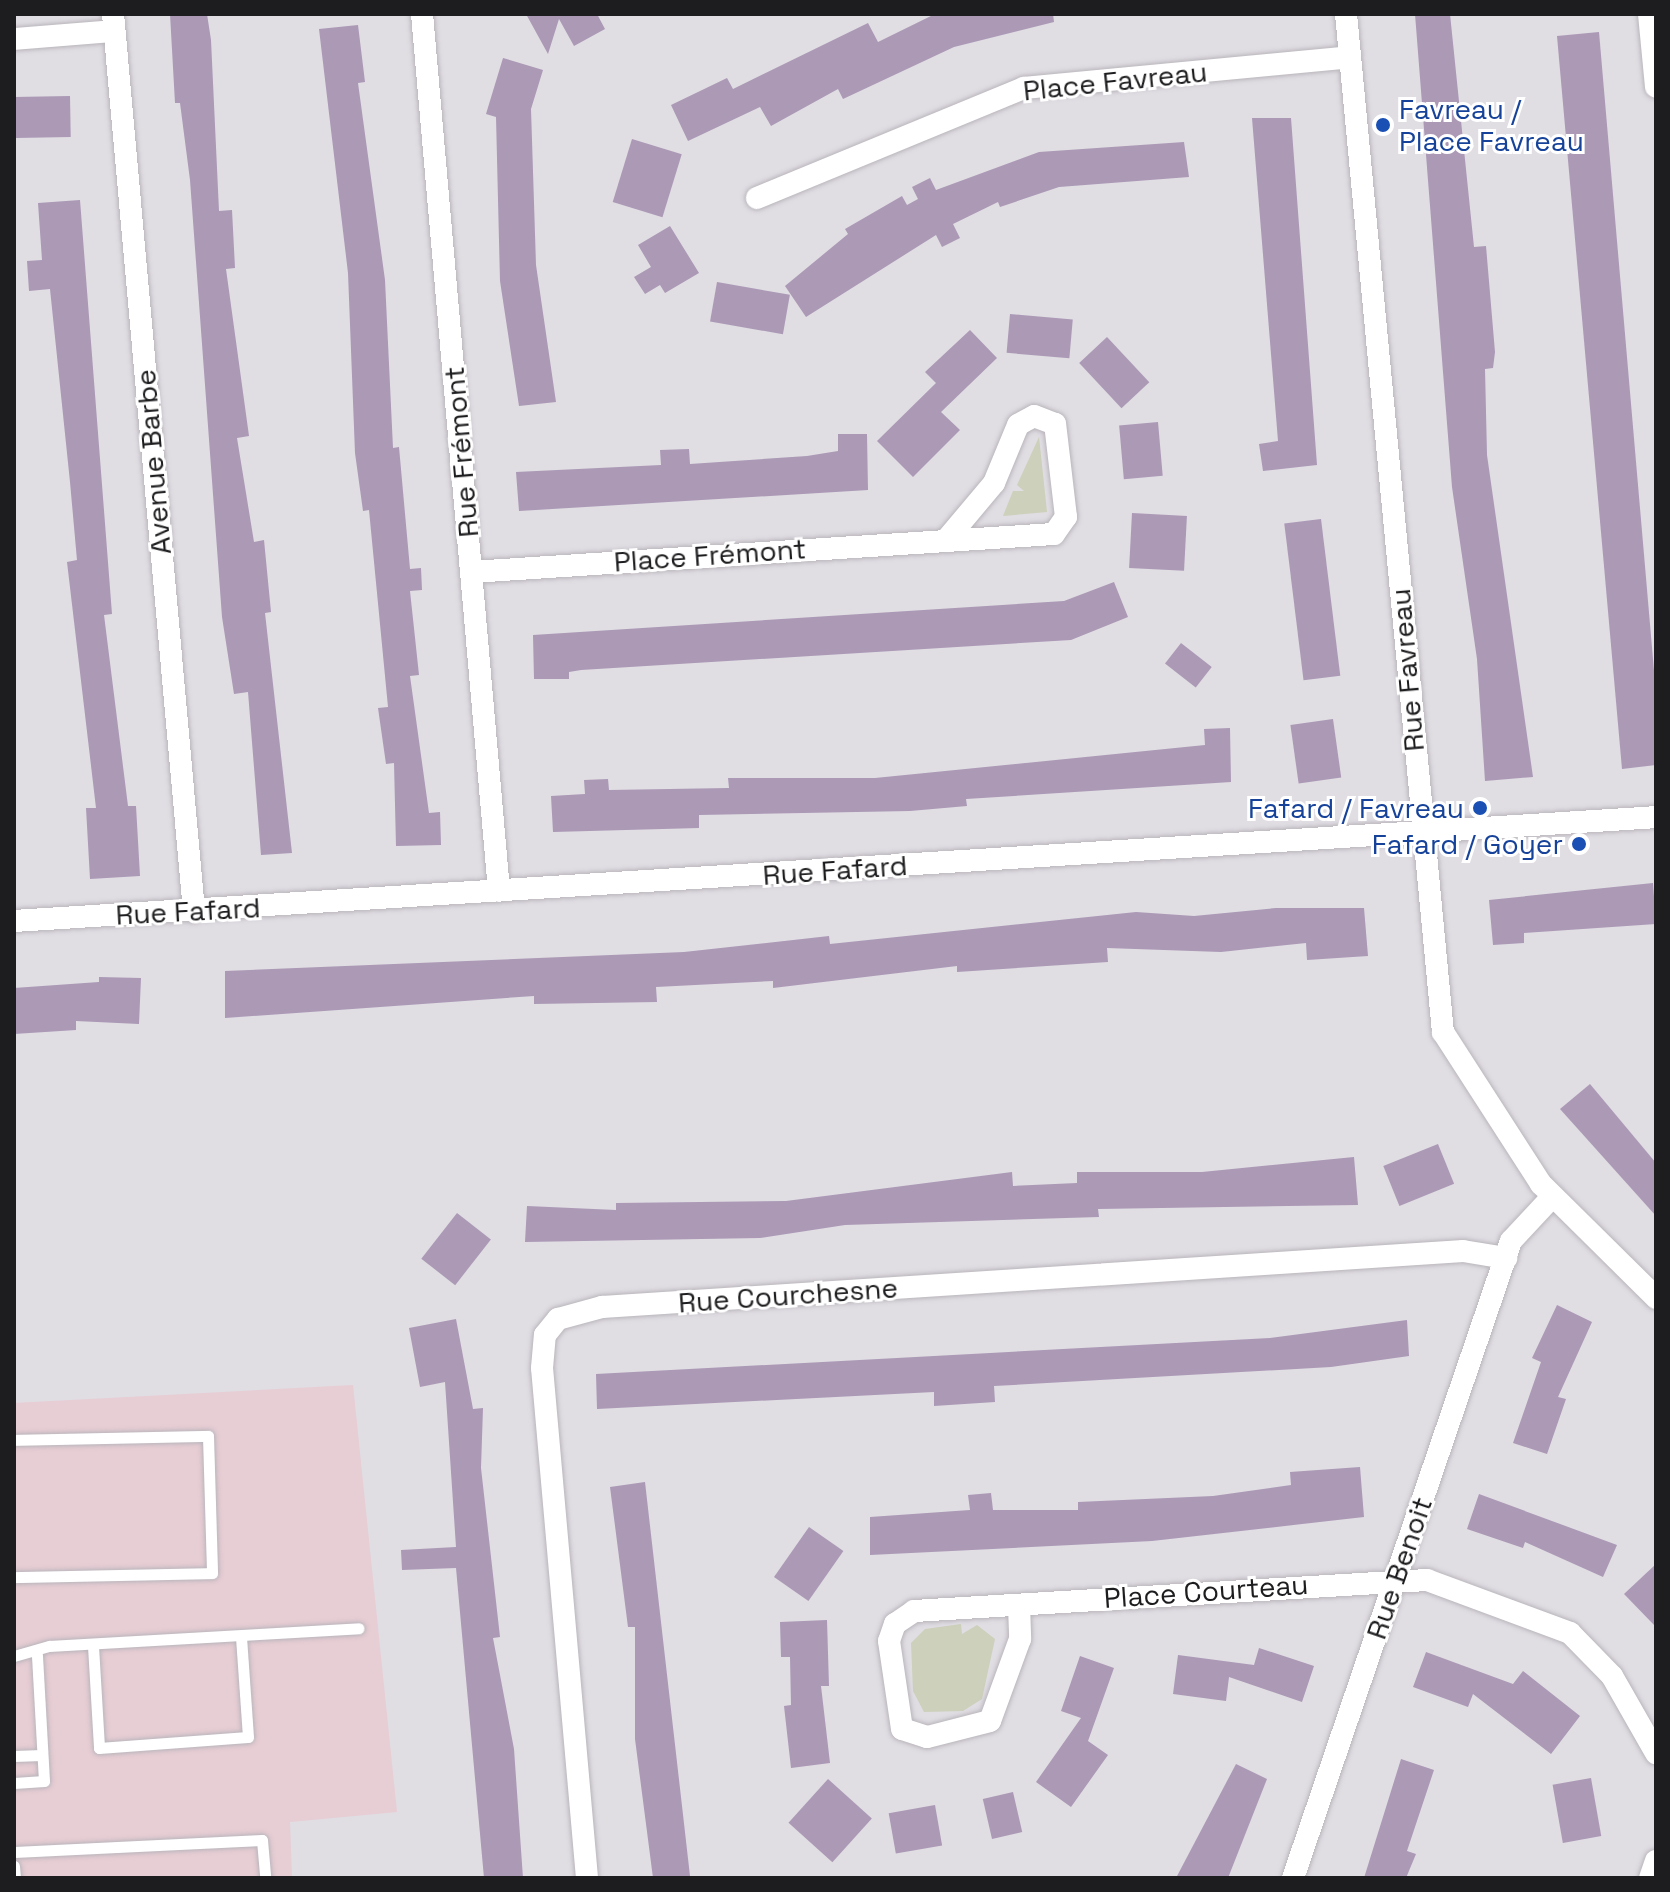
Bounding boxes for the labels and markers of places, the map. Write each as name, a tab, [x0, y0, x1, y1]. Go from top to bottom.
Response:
place label: Favreau / Place Favreau	[1399, 92, 1584, 158]
marker: Favreau / Place Favreau	[1374, 116, 1392, 134]
place label: Fafard / Favreau	[1248, 791, 1464, 825]
marker: Fafard / Favreau	[1471, 799, 1489, 817]
place label: Fafard / Goyer	[1372, 827, 1563, 861]
marker: Fafard / Goyer	[1570, 835, 1588, 853]

